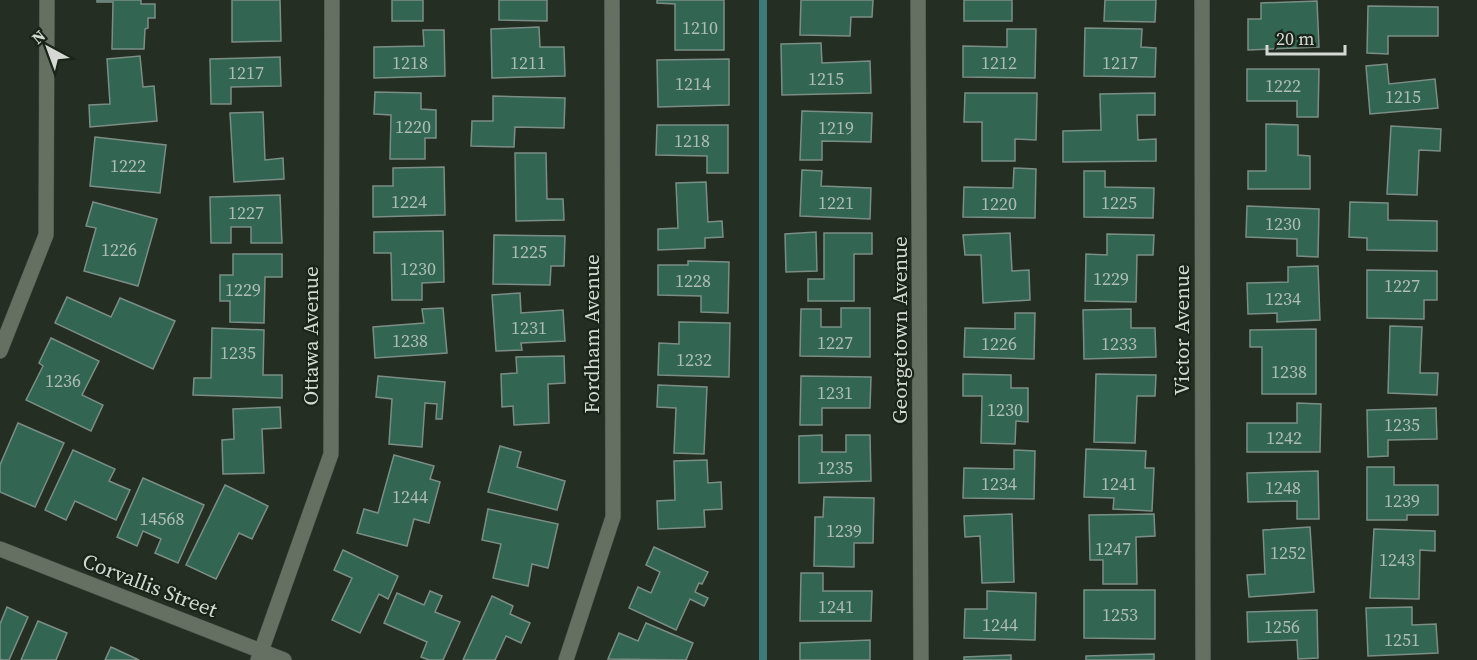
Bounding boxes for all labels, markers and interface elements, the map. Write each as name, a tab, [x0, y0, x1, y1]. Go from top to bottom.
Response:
house number: 1210	[682, 15, 718, 40]
north arrow	[18, 18, 78, 78]
scale bar	[1267, 18, 1345, 56]
text: N	[27, 24, 50, 49]
text: 20 m	[1276, 26, 1314, 51]
house number: 1218	[392, 50, 428, 75]
house number: 1211	[510, 50, 546, 75]
house number: 1212	[981, 50, 1017, 75]
house number: 1217	[1102, 50, 1138, 75]
house number: 1217	[228, 60, 264, 85]
house number: 1215	[808, 66, 844, 91]
house number: 1214	[675, 71, 711, 96]
house number: 1222	[1265, 73, 1301, 98]
house number: 1215	[1385, 84, 1421, 109]
house number: 1220	[395, 114, 431, 139]
house number: 1219	[818, 115, 854, 140]
house number: 1218	[674, 128, 710, 153]
house number: 1222	[110, 153, 146, 178]
house number: 1224	[391, 189, 427, 214]
house number: 1221	[818, 190, 854, 215]
house number: 1225	[1101, 190, 1137, 215]
house number: 1220	[981, 191, 1017, 216]
house number: 1227	[228, 200, 264, 225]
house number: 1230	[1265, 211, 1301, 236]
street label: Georgetown Avenue	[885, 236, 914, 424]
house number: 1226	[101, 237, 137, 262]
house number: 1225	[511, 239, 547, 264]
street label: Fordham Avenue	[577, 254, 606, 414]
house number: 1230	[400, 256, 436, 281]
street label: Victor Avenue	[1167, 264, 1196, 396]
street label: Ottawa Avenue	[296, 266, 325, 406]
house number: 1229	[1093, 266, 1129, 291]
house number: 1228	[675, 268, 711, 293]
house number: 1227	[1384, 273, 1420, 298]
house number: 1229	[225, 277, 261, 302]
house number: 1234	[1265, 286, 1301, 311]
house number: 1231	[511, 315, 547, 340]
house number: 1238	[392, 328, 428, 353]
house number: 1227	[817, 330, 853, 355]
house number: 1226	[981, 331, 1017, 356]
house number: 1233	[1101, 331, 1137, 356]
house number: 1235	[220, 340, 256, 365]
house number: 1232	[676, 347, 712, 372]
house number: 1238	[1271, 359, 1307, 384]
house number: 1236	[45, 368, 81, 393]
house number: 1231	[817, 380, 853, 405]
house number: 1230	[987, 397, 1023, 422]
house number: 1235	[1384, 412, 1420, 437]
house number: 1242	[1266, 425, 1302, 450]
house number: 1235	[817, 455, 853, 480]
house number: 1234	[981, 471, 1017, 496]
house number: 1241	[1101, 471, 1137, 496]
house number: 1248	[1265, 475, 1301, 500]
house number: 1244	[392, 484, 428, 509]
house number: 1239	[1384, 488, 1420, 513]
house number: 14568	[140, 506, 185, 531]
house number: 1239	[826, 518, 862, 543]
house number: 1247	[1095, 536, 1131, 561]
house number: 1252	[1270, 540, 1306, 565]
street label: Corvallis Street	[79, 546, 222, 624]
house number: 1243	[1379, 547, 1415, 572]
house number: 1241	[818, 594, 854, 619]
house number: 1253	[1102, 602, 1138, 627]
house number: 1244	[982, 612, 1018, 637]
house number: 1256	[1264, 614, 1300, 639]
house number: 1251	[1384, 627, 1420, 652]

